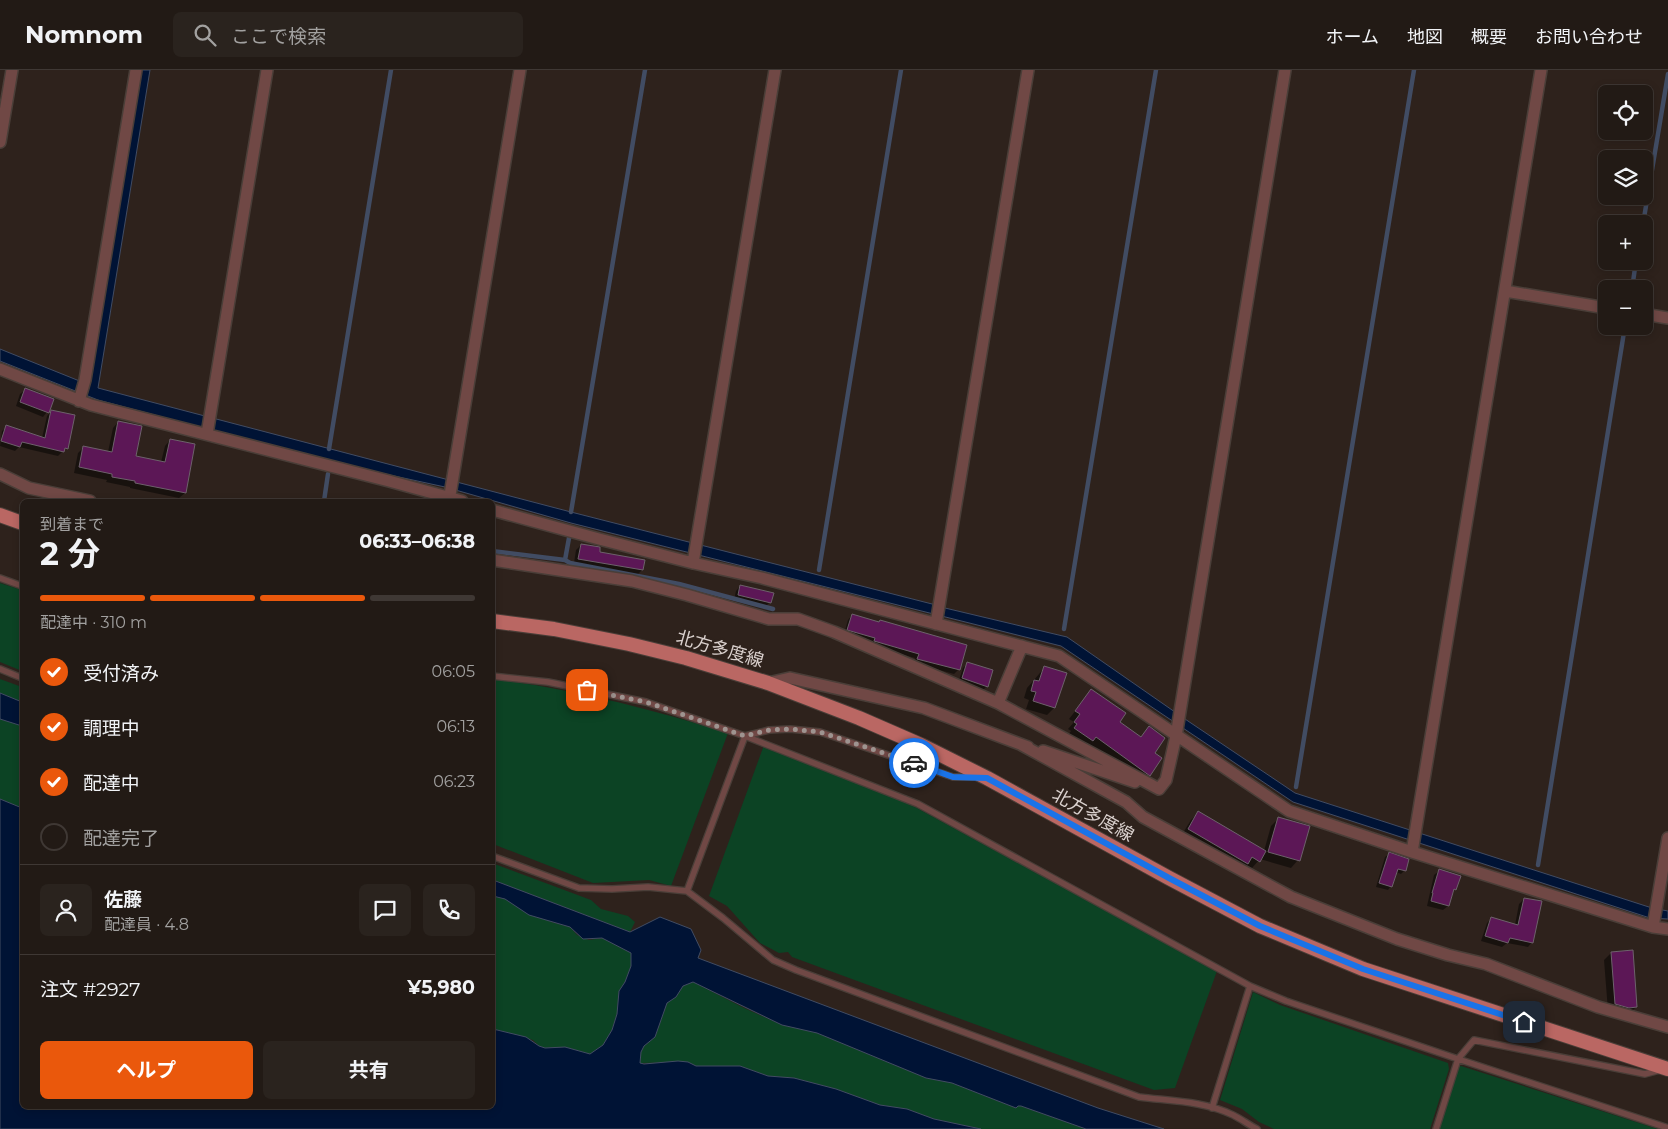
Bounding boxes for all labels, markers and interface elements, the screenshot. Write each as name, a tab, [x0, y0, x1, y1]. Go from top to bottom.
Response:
search box	[173, 12, 523, 57]
text: Nomnom	[25, 20, 143, 49]
icon: search	[191, 21, 219, 49]
text: ここで検索	[231, 25, 326, 48]
text: ホーム	[1326, 26, 1379, 48]
text: 地図	[1407, 26, 1443, 48]
text: 概要	[1471, 26, 1507, 48]
text: お問い合わせ	[1535, 26, 1643, 48]
map controls	[1598, 85, 1653, 335]
button: locate	[1598, 85, 1653, 140]
button: layers	[1598, 150, 1653, 205]
button: +	[1598, 215, 1653, 270]
button: −	[1598, 280, 1653, 335]
text: 到着まで	[40, 515, 104, 534]
text: 06:33–06:38	[359, 530, 475, 553]
text: 2 分	[40, 534, 100, 573]
text: 配達中 · 310 m	[40, 613, 147, 632]
street label: 北方多度線	[674, 626, 766, 672]
icon: check	[40, 658, 68, 686]
text: 受付済み	[83, 662, 159, 685]
text: 06:05	[432, 662, 475, 681]
pin	[566, 669, 608, 711]
icon: bag	[573, 676, 601, 704]
icon: check	[40, 713, 68, 741]
text: 調理中	[83, 717, 140, 740]
text: 06:13	[436, 717, 475, 736]
courier	[889, 738, 939, 788]
icon: car	[900, 749, 928, 777]
icon: check	[40, 768, 68, 796]
text: 配達中	[83, 772, 140, 795]
text: 06:23	[433, 772, 475, 791]
street label: 北方多度線	[1048, 784, 1138, 846]
text: 配達完了	[83, 827, 159, 850]
button: person	[40, 884, 92, 936]
button: chat	[359, 884, 411, 936]
button: phone	[423, 884, 475, 936]
text: 佐藤	[104, 888, 142, 911]
text: 配達員 · 4.8	[104, 915, 189, 934]
text: ¥5,980	[407, 976, 475, 999]
text: 注文 #2927	[40, 978, 141, 1001]
pin	[1503, 1001, 1545, 1043]
icon: home	[1510, 1008, 1538, 1036]
button: ヘルプ	[40, 1041, 253, 1099]
button: 共有	[263, 1041, 475, 1099]

